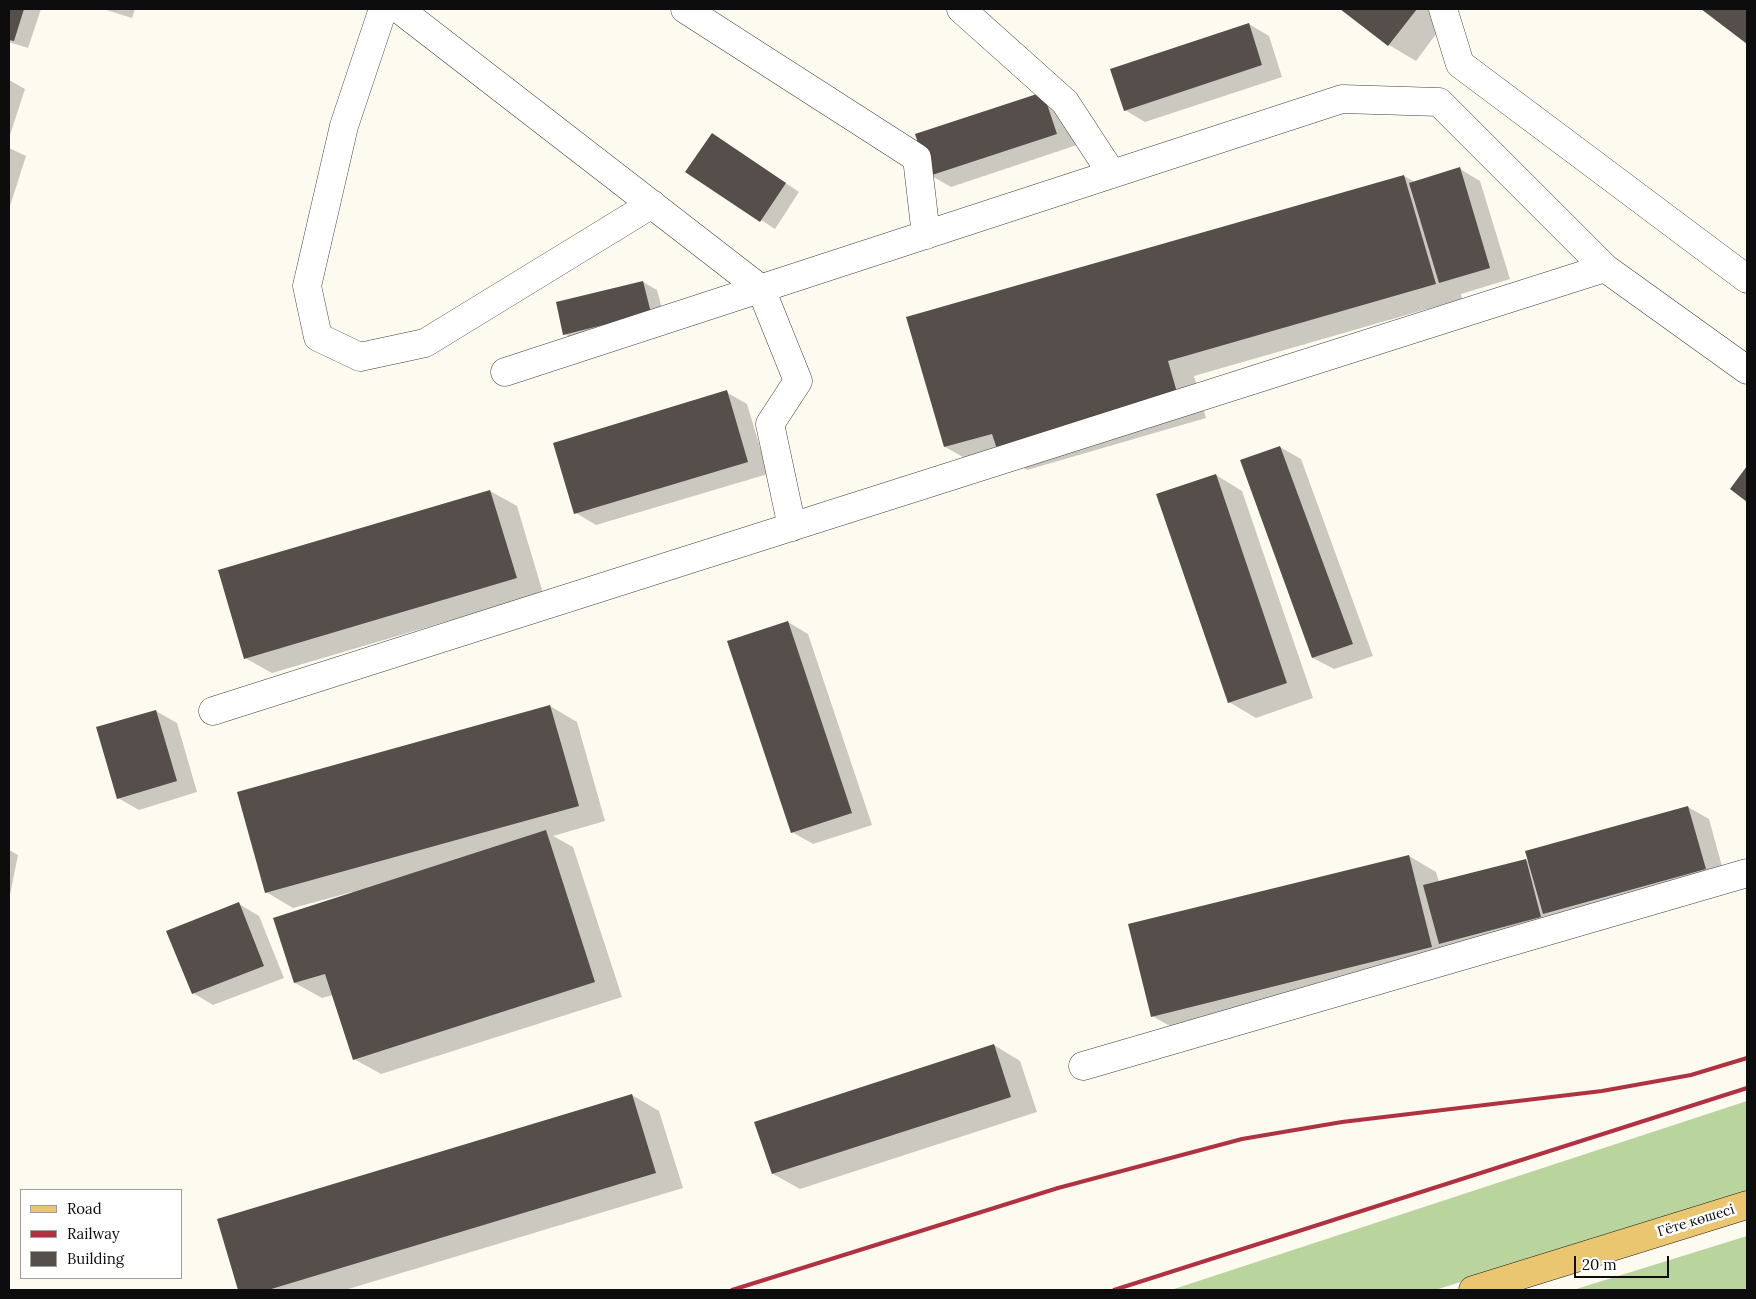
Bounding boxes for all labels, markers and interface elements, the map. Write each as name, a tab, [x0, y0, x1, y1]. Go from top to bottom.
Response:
legend	[20, 1189, 182, 1279]
text: Road	[67, 1199, 102, 1218]
street label: Гёте көшесі	[1655, 1201, 1737, 1241]
text: Railway	[67, 1224, 120, 1243]
scale bar	[1576, 1246, 1671, 1278]
text: Building	[67, 1249, 124, 1268]
text: 20 m	[1582, 1255, 1617, 1274]

